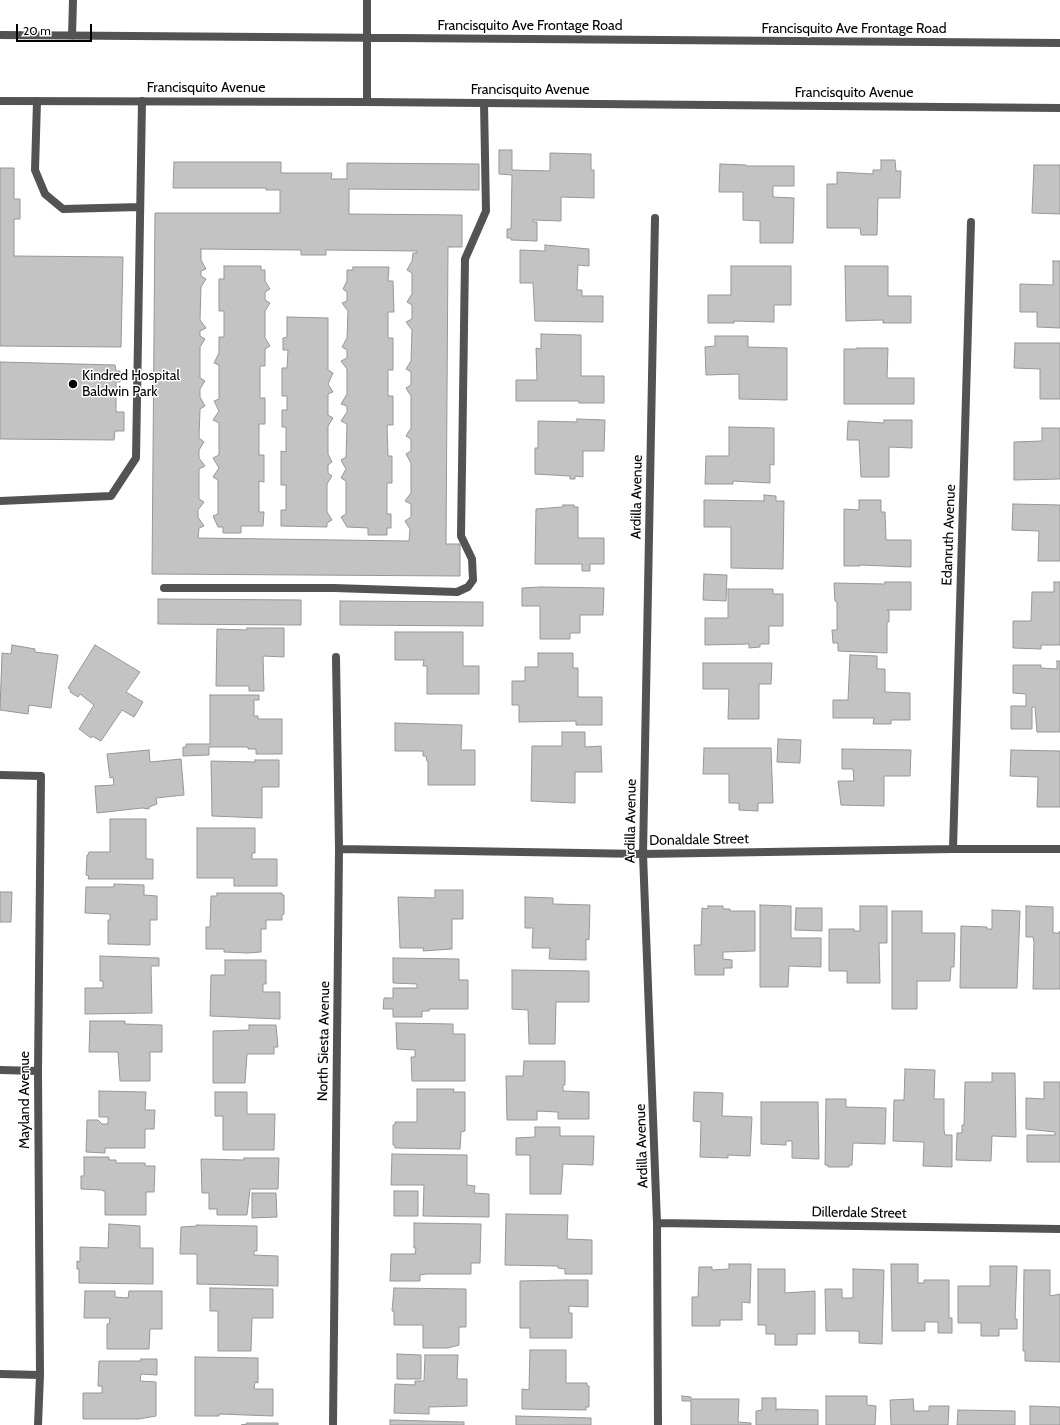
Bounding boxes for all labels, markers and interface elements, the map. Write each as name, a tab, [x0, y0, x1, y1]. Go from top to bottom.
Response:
scale bar	[18, 16, 94, 42]
street label: Francisquito Ave Frontage Road	[438, 18, 622, 34]
street label: Francisquito Ave Frontage Road	[762, 21, 946, 37]
text: 20 m	[23, 23, 51, 38]
street label: Francisquito Avenue	[147, 80, 265, 96]
street label: Francisquito Avenue	[471, 82, 589, 98]
street label: Francisquito Avenue	[795, 85, 913, 101]
place label: Kindred Hospital Baldwin Park	[82, 368, 180, 400]
marker: Kindred Hospital Baldwin Park	[67, 378, 79, 390]
street label: Ardilla Avenue	[628, 455, 646, 539]
street label: Edanruth Avenue	[939, 484, 959, 586]
street label: Ardilla Avenue	[622, 779, 640, 863]
street label: Donaldale Street	[649, 831, 749, 849]
street label: North Siesta Avenue	[315, 981, 333, 1101]
street label: Mayland Avenue	[17, 1051, 33, 1149]
street label: Ardilla Avenue	[632, 1103, 652, 1189]
street label: Dillerdale Street	[811, 1204, 907, 1222]

